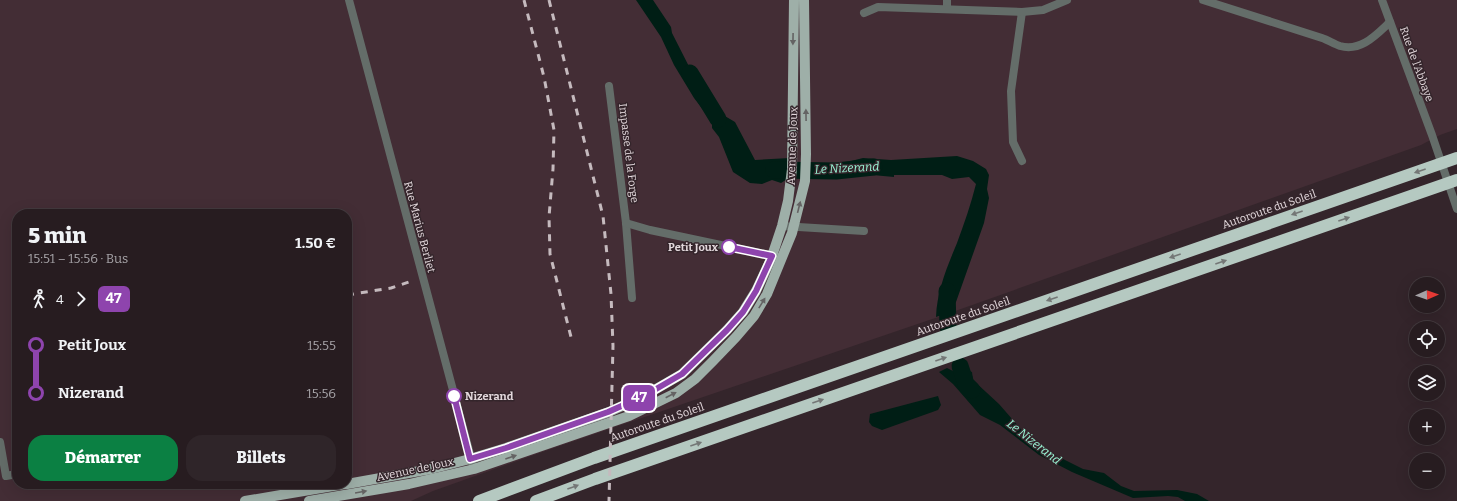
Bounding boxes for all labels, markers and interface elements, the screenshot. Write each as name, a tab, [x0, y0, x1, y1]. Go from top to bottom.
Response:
street label: Rue de l'Abbaye	[1397, 25, 1436, 103]
one-way arrow	[790, 33, 796, 46]
street label: Impasse de la Forge	[616, 102, 641, 204]
street label: Avenue de Joux	[785, 107, 800, 185]
one-way arrow	[803, 108, 809, 121]
water label: Le Nizerand	[814, 159, 880, 177]
one-way arrow	[1414, 168, 1426, 174]
street label: Rue Marius Berliet	[401, 180, 438, 274]
street label: Autoroute du Soleil	[1221, 187, 1318, 232]
one-way arrow	[796, 201, 802, 214]
one-way arrow	[1291, 211, 1303, 217]
one-way arrow	[1338, 216, 1350, 222]
text: 5 min	[28, 222, 86, 249]
text: 1.50 €	[295, 234, 336, 252]
marker: Petit Joux	[721, 239, 737, 255]
place label: Petit Joux	[668, 241, 719, 254]
text: 15:51 – 15:56 · Bus	[28, 251, 128, 266]
one-way arrow	[1168, 253, 1180, 259]
one-way arrow	[1215, 258, 1227, 264]
north arrow	[1409, 277, 1445, 313]
map controls	[1409, 277, 1445, 489]
icon: walk	[28, 288, 50, 310]
icon: forward	[70, 288, 92, 310]
text: 47	[106, 290, 122, 307]
text: 4	[56, 292, 64, 307]
street label: Autoroute du Soleil	[915, 294, 1012, 339]
one-way arrow	[1045, 296, 1057, 302]
one-way arrow	[758, 297, 765, 309]
button: locate	[1409, 321, 1445, 357]
text: Petit Joux	[58, 336, 126, 354]
text: 15:55	[307, 338, 336, 353]
one-way arrow	[936, 355, 948, 361]
button: layers	[1409, 365, 1445, 401]
text: Nizerand	[58, 384, 124, 402]
line badge: 47	[621, 385, 657, 411]
text: 15:56	[306, 386, 336, 401]
marker: Nizerand	[446, 388, 462, 404]
text: 47	[631, 389, 647, 406]
place label: Nizerand	[465, 390, 514, 403]
one-way arrow	[666, 392, 677, 398]
one-way arrow	[813, 398, 825, 404]
street label: Autoroute du Soleil	[609, 400, 706, 445]
button: +	[1409, 409, 1445, 445]
water label: Le Nizerand	[1004, 417, 1064, 467]
button: Démarrer	[28, 435, 178, 481]
button: Billets	[186, 435, 336, 481]
one-way arrow	[690, 441, 702, 447]
one-way arrow	[506, 453, 518, 459]
button: −	[1409, 453, 1445, 489]
street label: Avenue de Joux	[375, 455, 455, 484]
one-way arrow	[567, 484, 579, 490]
one-way arrow	[355, 489, 367, 495]

